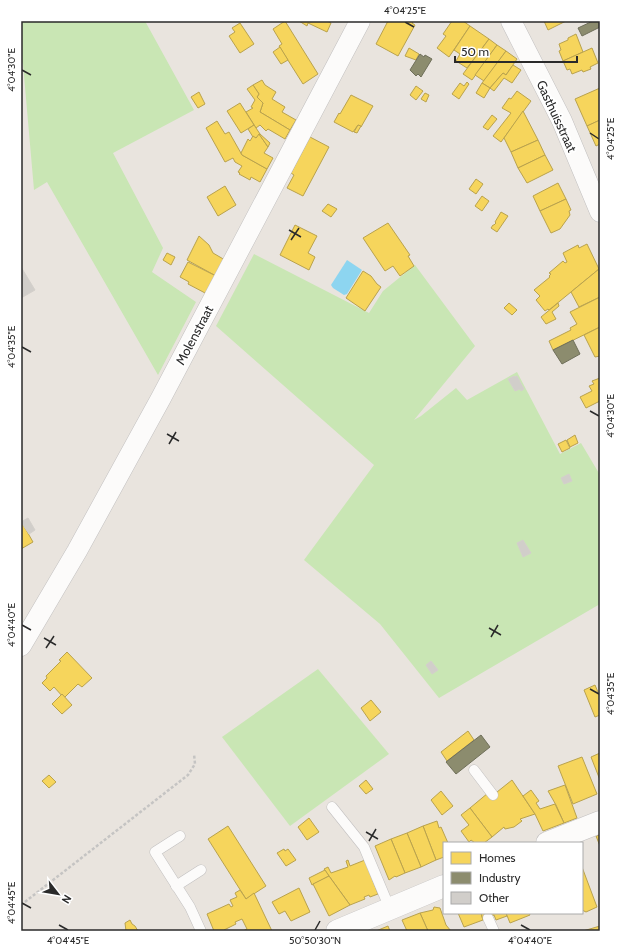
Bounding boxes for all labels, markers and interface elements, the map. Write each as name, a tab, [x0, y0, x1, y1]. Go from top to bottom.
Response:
text: 4°04'25"E	[384, 4, 427, 17]
scale bar	[455, 38, 577, 64]
text: 50 m	[461, 44, 489, 59]
text: 4°04'30"E	[5, 47, 18, 92]
street label: Gasthuisstraat	[533, 78, 581, 155]
text: 4°04'25"E	[604, 117, 617, 160]
street label: Molenstraat	[172, 302, 217, 367]
text: 4°04'35"E	[5, 325, 18, 368]
text: 4°04'30"E	[604, 393, 617, 438]
text: 4°04'40"E	[5, 602, 18, 647]
text: 4°04'35"E	[604, 672, 617, 715]
legend	[443, 842, 583, 914]
text: Homes	[479, 850, 516, 865]
text: Industry	[479, 870, 520, 885]
north arrow	[38, 874, 78, 914]
text: 4°04'45"E	[5, 881, 18, 924]
text: Other	[479, 890, 509, 905]
text: N	[59, 892, 75, 906]
text: 4°04'45"E	[47, 934, 90, 947]
text: 50°50'30"N	[289, 934, 341, 947]
text: 4°04'40"E	[508, 934, 553, 947]

